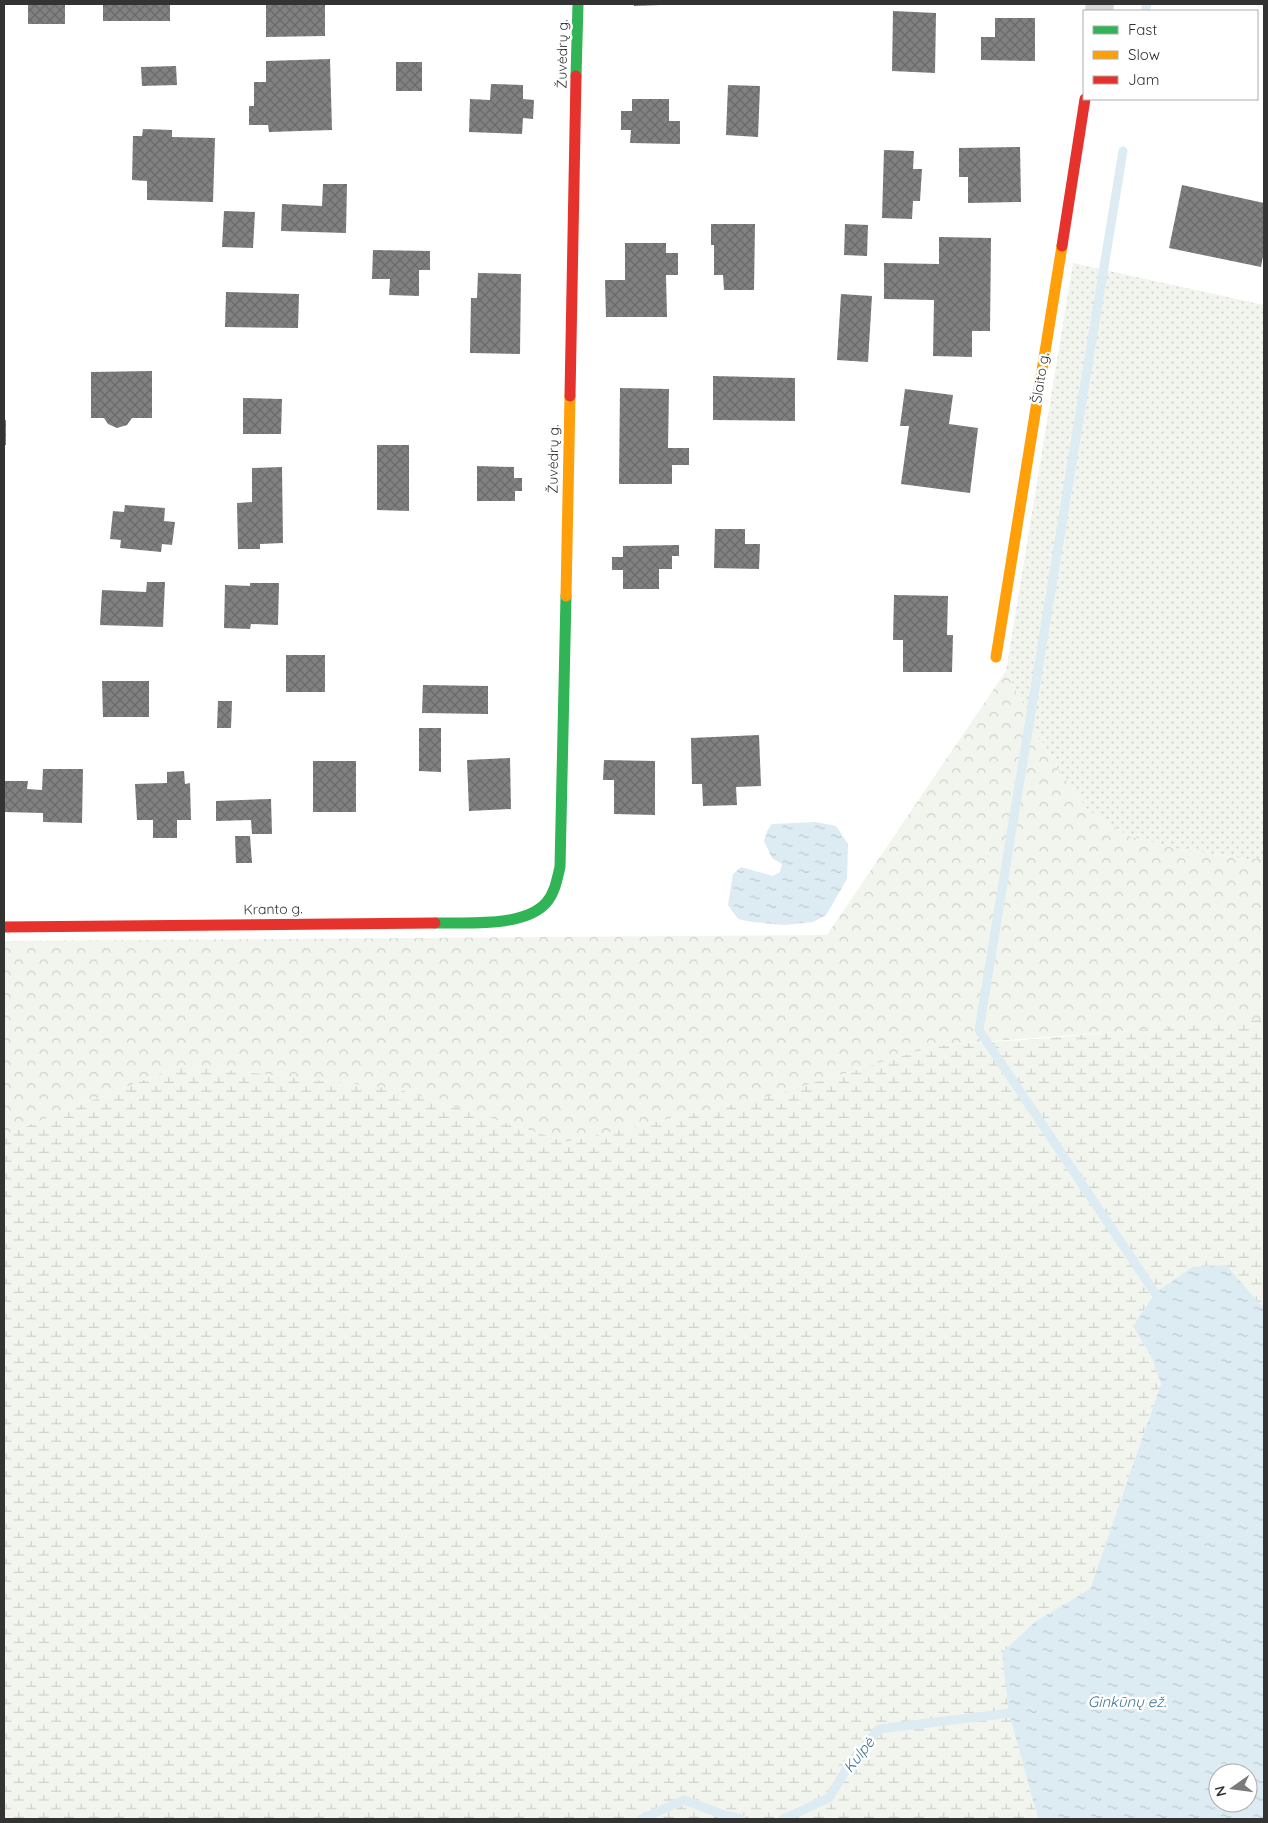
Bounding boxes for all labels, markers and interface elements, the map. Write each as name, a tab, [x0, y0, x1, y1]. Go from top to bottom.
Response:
legend	[1083, 10, 1258, 100]
street label: Žuvėdrų g.	[552, 19, 572, 89]
text: Fast	[1128, 20, 1157, 39]
text: Slow	[1128, 45, 1160, 64]
text: Jam	[1128, 70, 1159, 89]
street label: Šlaito g.	[1027, 352, 1053, 404]
street label: Žuvėdrų g.	[543, 424, 563, 494]
street label: Kranto g.	[243, 899, 303, 919]
water label: Ginkūnų ež.	[1088, 1692, 1167, 1711]
water label: Kulpė	[839, 1733, 879, 1776]
north arrow	[1208, 1763, 1258, 1813]
text: N	[1210, 1784, 1230, 1798]

